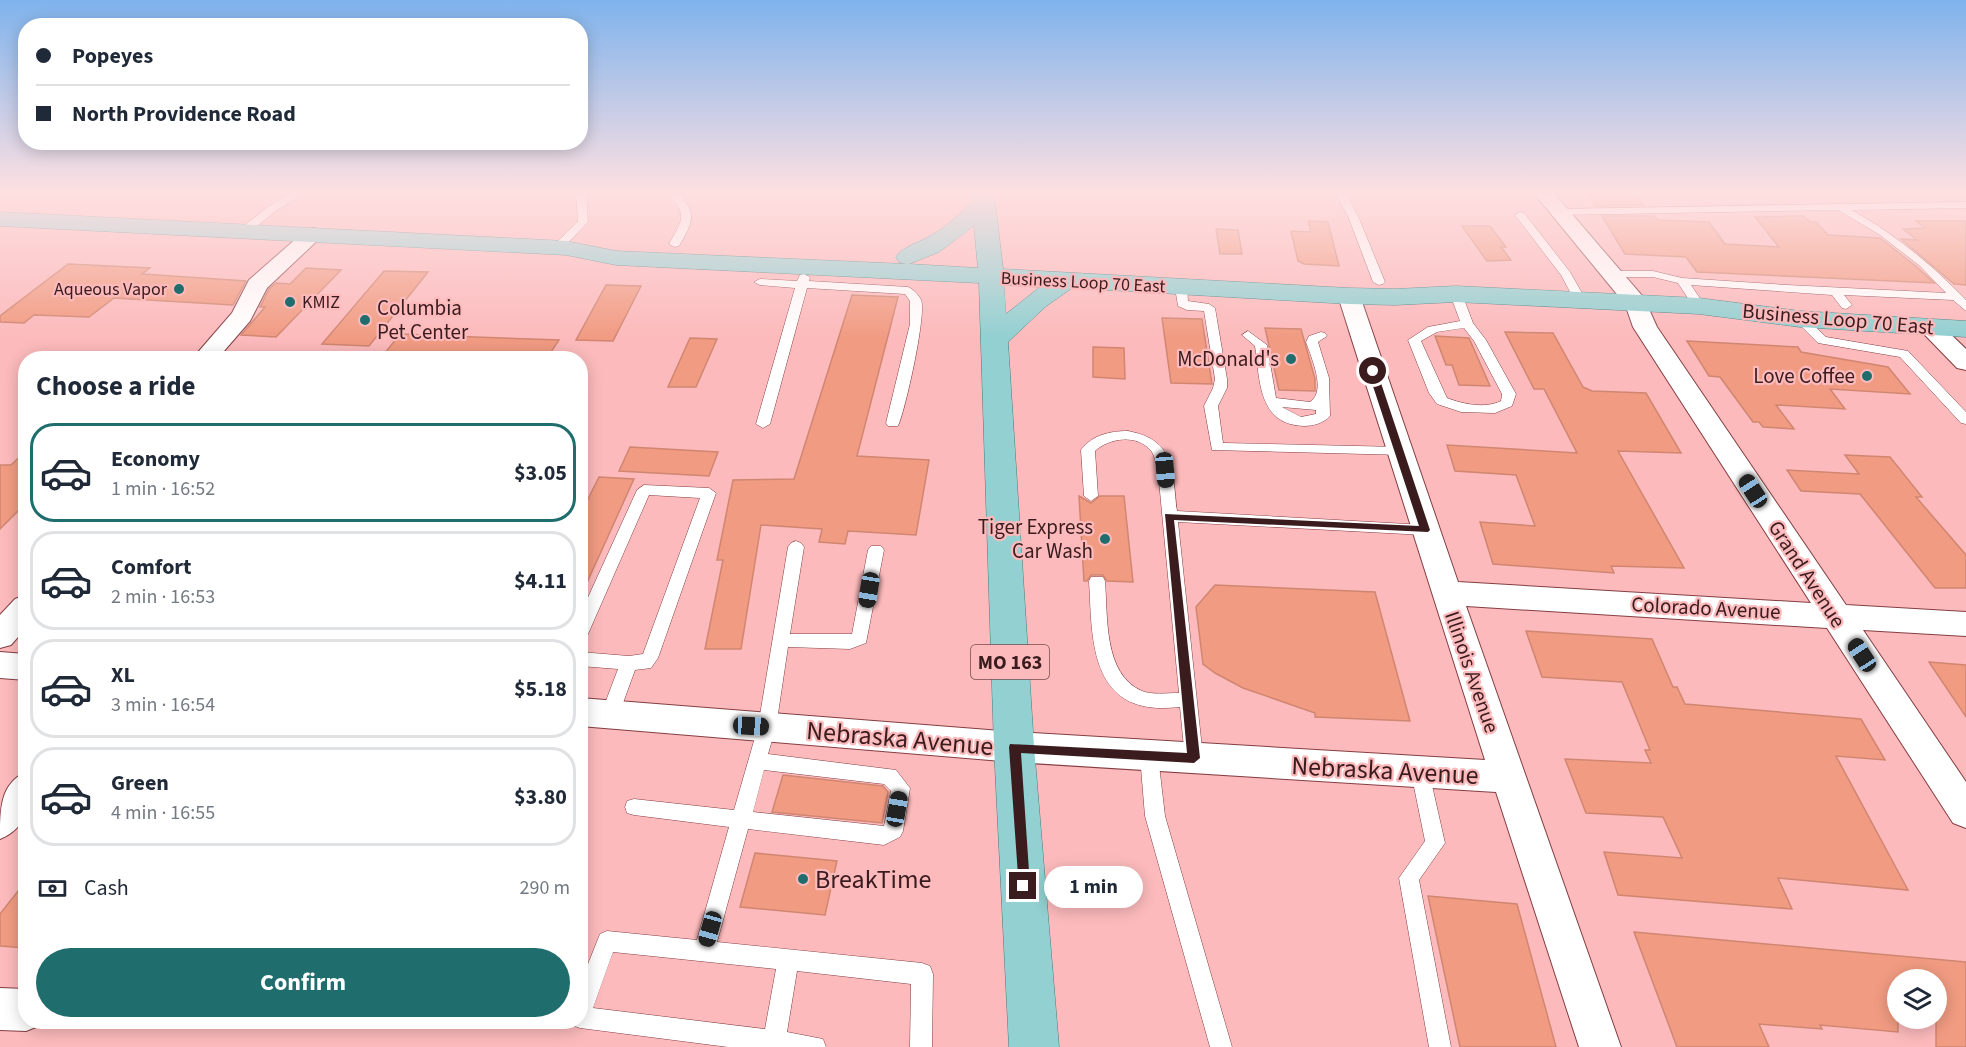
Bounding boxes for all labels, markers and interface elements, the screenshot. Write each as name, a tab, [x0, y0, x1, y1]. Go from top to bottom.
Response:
text: Popeyes	[72, 40, 153, 72]
text: North Providence Road	[72, 98, 296, 130]
street label: Business Loop 70 East	[1000, 266, 1166, 299]
place label: Aqueous Vapor	[54, 277, 168, 302]
marker: Aqueous Vapor	[172, 282, 186, 296]
place label: KMIZ	[302, 290, 340, 315]
place label: Columbia Pet Center	[377, 293, 469, 347]
marker: KMIZ	[283, 295, 297, 309]
street label: Business Loop 70 East	[1741, 296, 1935, 342]
marker: Columbia Pet Center	[358, 313, 372, 327]
place label: McDonald's	[1177, 344, 1279, 374]
marker: McDonald's	[1284, 352, 1298, 366]
route start	[1359, 357, 1386, 384]
place label: Love Coffee	[1753, 361, 1855, 391]
text: Choose a ride	[36, 367, 196, 406]
marker: Love Coffee	[1860, 369, 1874, 383]
text: Economy	[111, 443, 200, 475]
icon: car	[39, 446, 93, 500]
car	[1154, 451, 1176, 489]
text: $3.05	[514, 457, 567, 489]
car	[1736, 471, 1770, 511]
text: 1 min · 16:52	[111, 475, 215, 503]
place label: Tiger Express Car Wash	[978, 512, 1093, 566]
street label: Grand Avenue	[1761, 515, 1853, 633]
marker: Tiger Express Car Wash	[1098, 532, 1112, 546]
text: Comfort	[111, 551, 192, 583]
icon: car	[39, 554, 93, 608]
text: $4.11	[514, 565, 567, 597]
car	[857, 571, 881, 609]
text: 2 min · 16:53	[111, 583, 215, 611]
street label: Colorado Avenue	[1631, 589, 1781, 627]
street label: Illinois Avenue	[1437, 607, 1507, 737]
car	[1845, 635, 1879, 675]
road number: MO 163	[971, 645, 1049, 679]
text: XL	[111, 659, 135, 691]
icon: car	[39, 662, 93, 716]
text: $5.18	[514, 673, 567, 705]
text: 3 min · 16:54	[111, 691, 215, 719]
street label: Nebraska Avenue	[805, 712, 995, 765]
car	[733, 716, 769, 736]
street label: Nebraska Avenue	[1290, 747, 1480, 794]
text: Green	[111, 767, 169, 799]
icon: car	[39, 770, 93, 824]
text: $3.80	[514, 781, 567, 813]
car	[885, 790, 909, 828]
text: 4 min · 16:55	[111, 799, 215, 827]
place label: BreakTime	[815, 861, 931, 898]
callout: 1 min	[1044, 865, 1143, 907]
icon: cash	[36, 872, 69, 905]
text: Cash	[84, 872, 129, 904]
marker: BreakTime	[796, 872, 810, 886]
route end	[1009, 872, 1036, 899]
text: 1 min	[1069, 873, 1118, 901]
text: 290 m	[520, 874, 570, 902]
car	[696, 909, 724, 949]
button: Confirm	[36, 948, 570, 1017]
map controls	[1887, 969, 1947, 1029]
button: layers	[1887, 969, 1947, 1029]

